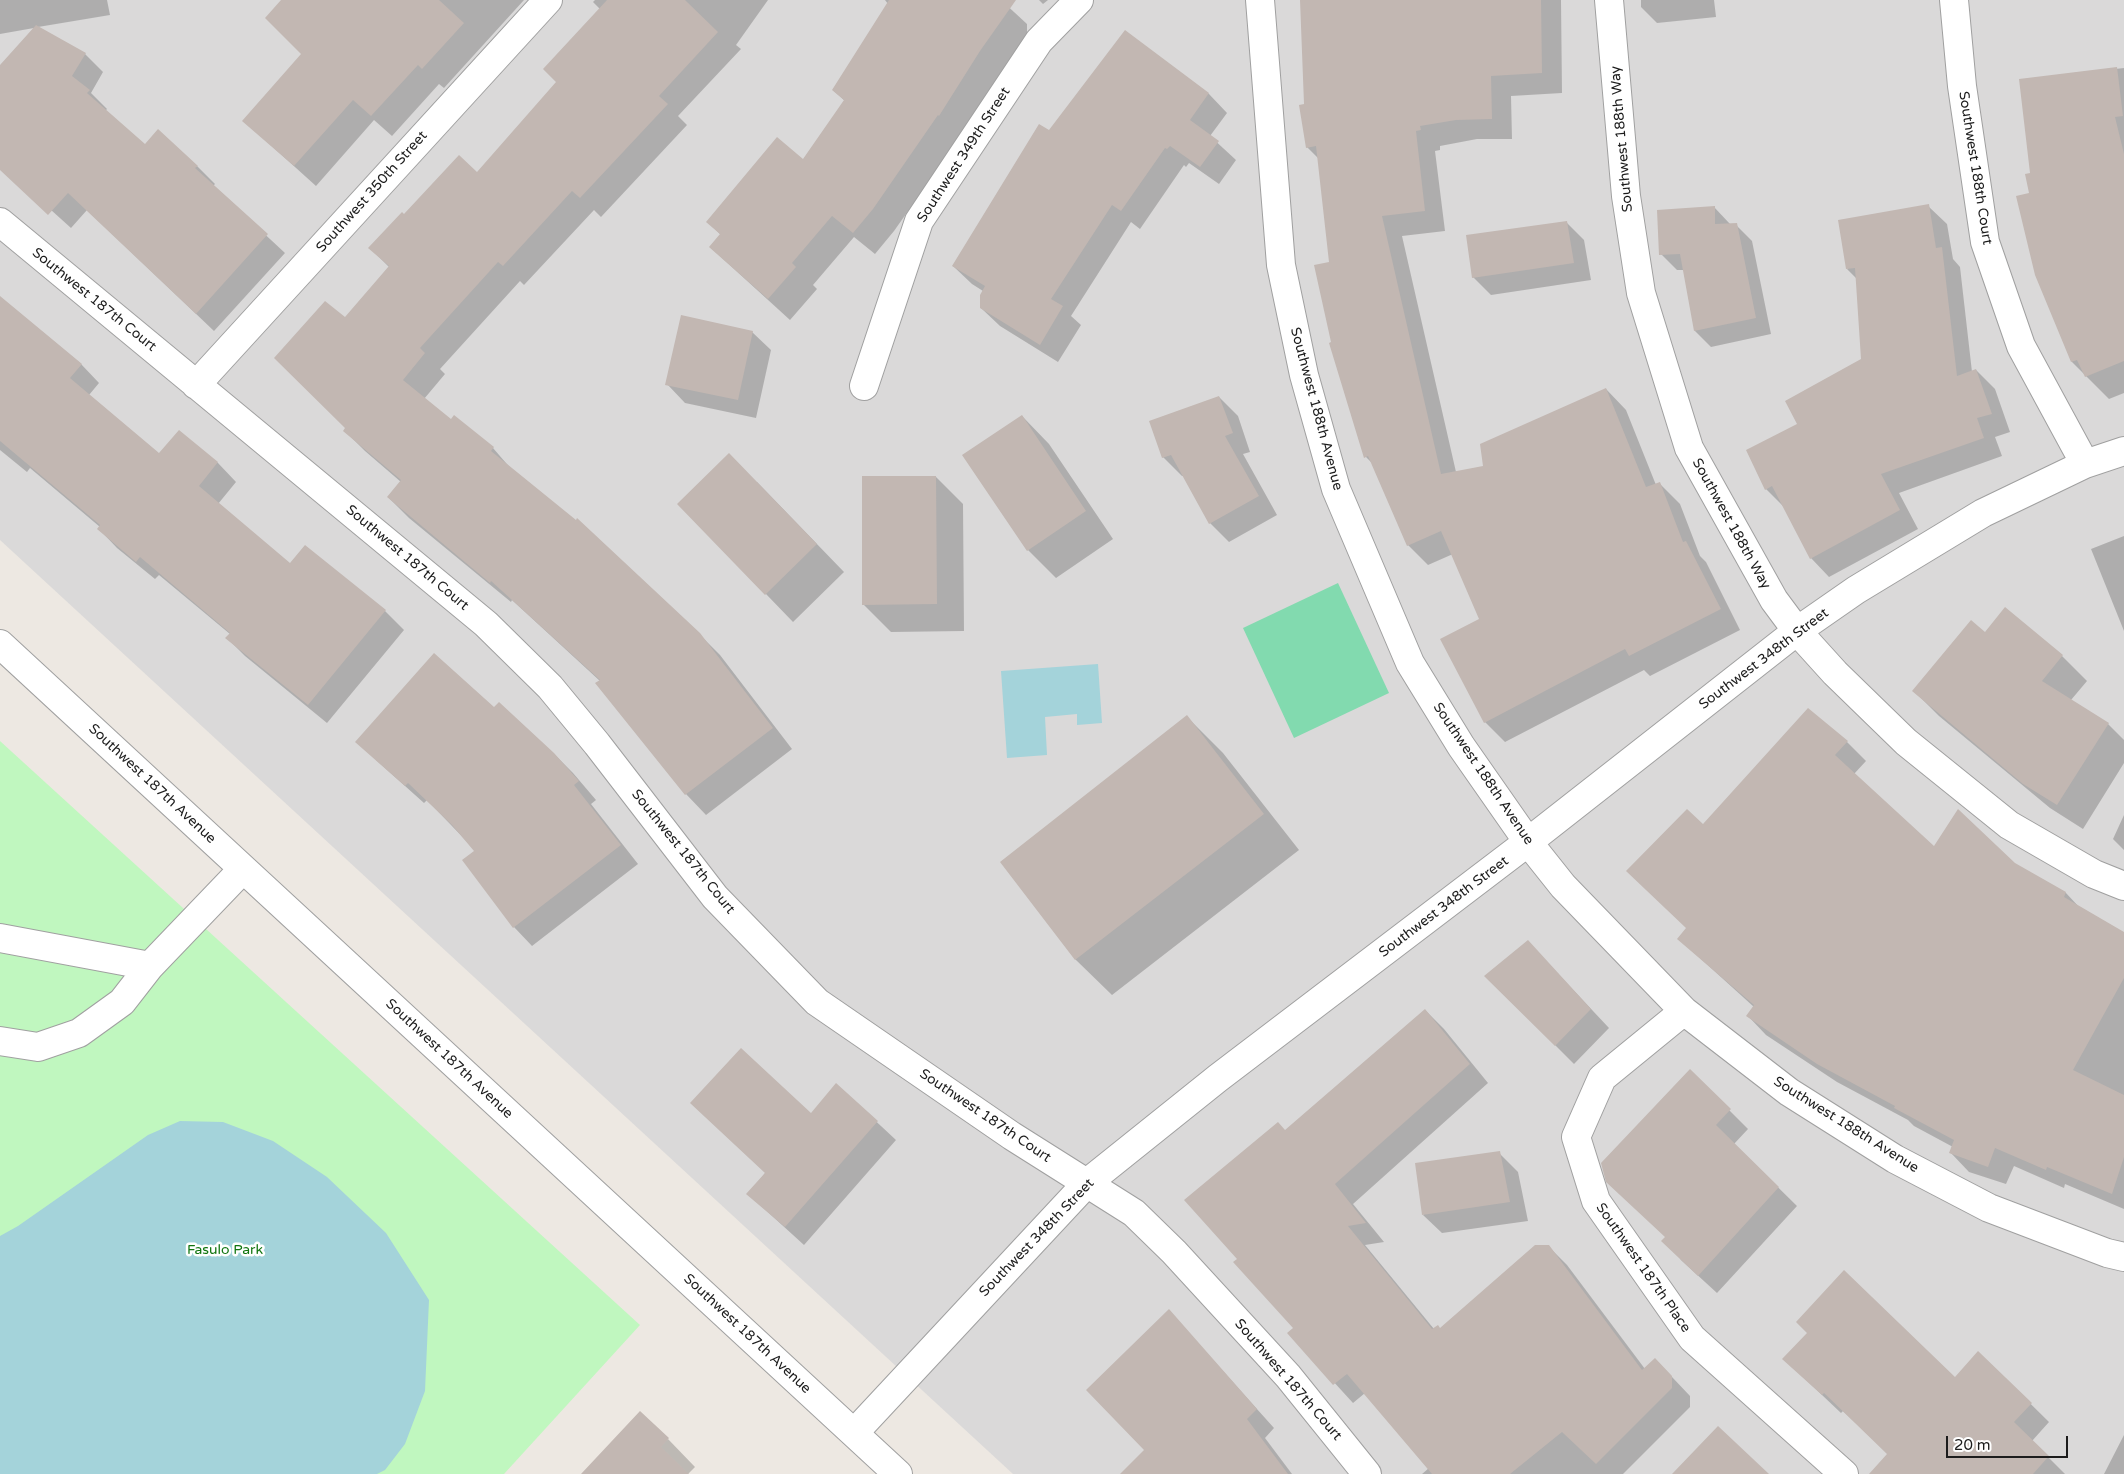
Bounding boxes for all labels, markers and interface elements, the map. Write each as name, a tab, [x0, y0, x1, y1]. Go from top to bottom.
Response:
street label: Southwest 188th Way	[1607, 65, 1637, 213]
street label: Southwest 349th Street	[914, 84, 1014, 226]
street label: Southwest 188th Court	[1955, 90, 1995, 246]
street label: Southwest 350th Street	[313, 128, 431, 256]
street label: Southwest 187th Court	[28, 245, 160, 355]
street label: Southwest 188th Avenue	[1286, 326, 1346, 492]
street label: Southwest 188th Way	[1688, 456, 1774, 592]
street label: Southwest 187th Court	[342, 502, 472, 614]
street label: Southwest 348th Street	[1696, 605, 1832, 713]
street label: Southwest 188th Avenue	[1429, 700, 1537, 848]
street label: Southwest 187th Avenue	[85, 721, 219, 847]
street label: Southwest 187th Court	[628, 786, 738, 918]
street label: Southwest 348th Street	[1376, 853, 1512, 961]
street label: Southwest 187th Avenue	[382, 996, 516, 1122]
street label: Southwest 187th Court	[916, 1066, 1054, 1166]
street label: Southwest 188th Avenue	[1770, 1073, 1922, 1177]
street label: Southwest 348th Street	[976, 1175, 1098, 1301]
street label: Southwest 187th Place	[1592, 1200, 1694, 1336]
park label: Fasulo Park	[187, 1242, 263, 1258]
street label: Southwest 187th Avenue	[680, 1271, 814, 1397]
street label: Southwest 187th Court	[1231, 1316, 1345, 1444]
scale bar	[1949, 1426, 2072, 1458]
text: 20 m	[1954, 1436, 1991, 1454]

